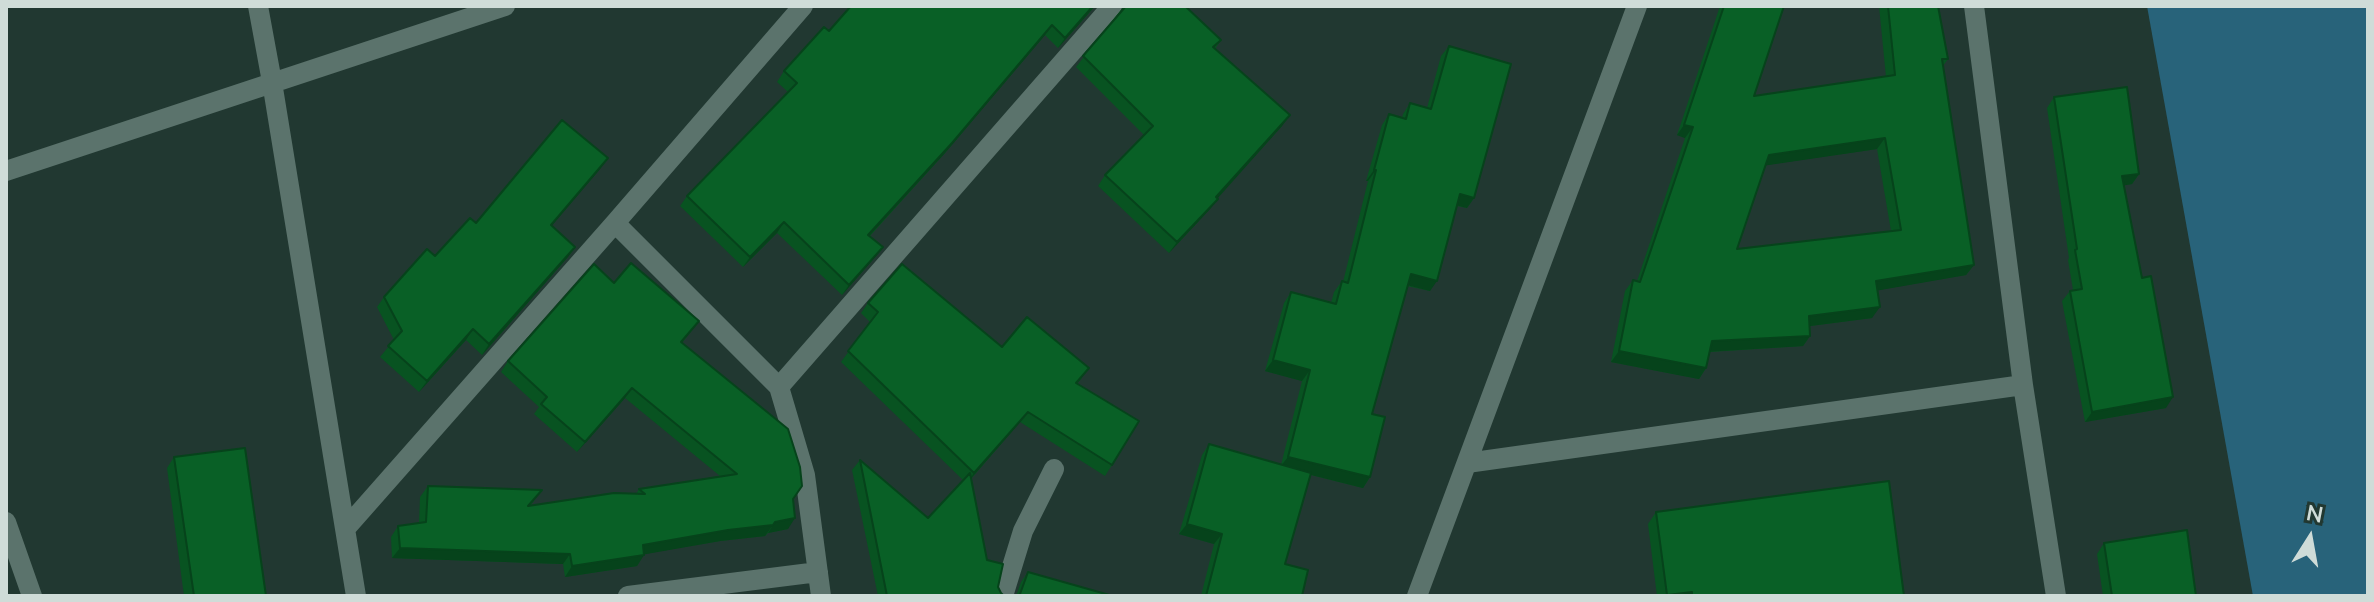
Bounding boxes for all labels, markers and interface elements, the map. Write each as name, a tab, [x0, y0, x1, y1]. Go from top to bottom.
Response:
north arrow	[2270, 498, 2350, 578]
text: N	[2304, 498, 2326, 531]

